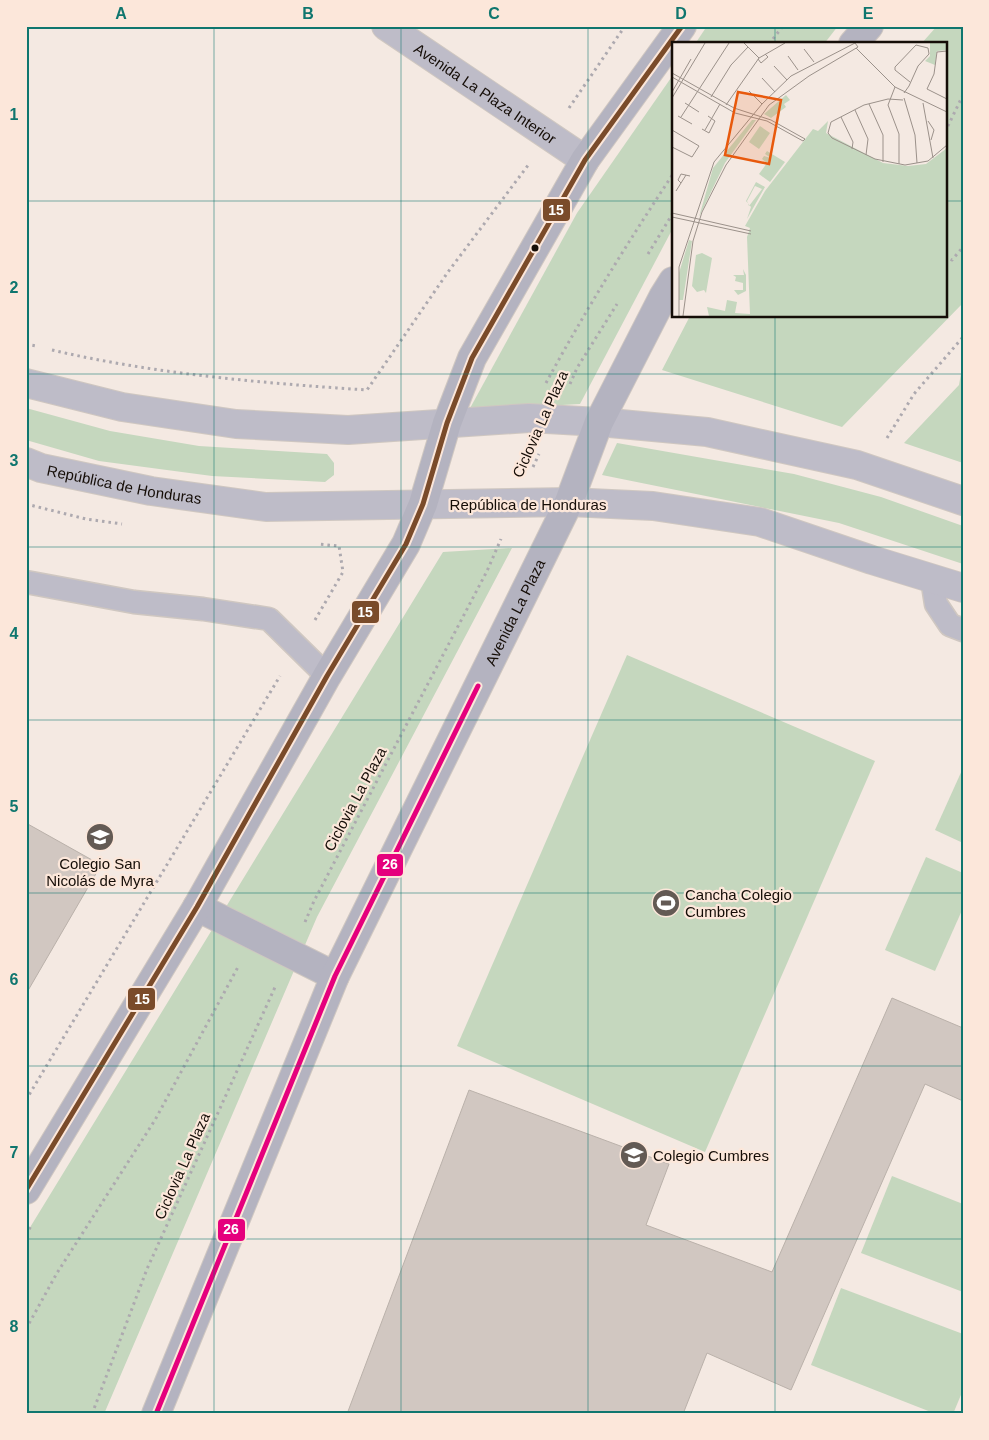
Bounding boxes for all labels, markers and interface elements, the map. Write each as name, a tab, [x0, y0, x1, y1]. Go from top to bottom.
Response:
text: A	[115, 5, 127, 22]
text: B	[302, 5, 314, 22]
text: C	[488, 5, 500, 22]
text: D	[675, 5, 687, 22]
text: E	[863, 5, 874, 22]
street label: Avenida La Plaza Interior	[411, 39, 560, 147]
inset map	[672, 42, 946, 318]
text: 1	[10, 106, 19, 123]
line badge: 15	[542, 198, 571, 222]
text: 15	[548, 202, 564, 218]
unlabelled marker	[530, 243, 540, 253]
text: 2	[10, 279, 19, 296]
street label: Ciclovia La Plaza	[509, 367, 571, 480]
text: 3	[10, 452, 19, 469]
street label: República de Honduras	[46, 461, 203, 506]
street label: República de Honduras	[450, 496, 606, 513]
street label: Avenida La Plaza	[481, 555, 548, 668]
line badge: 15	[351, 600, 380, 624]
text: 15	[357, 604, 373, 620]
text: 4	[10, 625, 19, 642]
street label: Ciclovia La Plaza	[320, 744, 390, 854]
text: 5	[10, 798, 19, 815]
school or university icon: Colegio San Nicolás de Myra	[85, 822, 115, 852]
line badge: 26	[376, 853, 404, 877]
place label: Colegio San Nicolás de Myra	[46, 855, 154, 889]
text: 26	[382, 856, 398, 872]
place label: Cancha Colegio Cumbres	[685, 886, 792, 920]
sports icon: Cancha Colegio Cumbres	[651, 888, 681, 918]
text: 6	[10, 971, 19, 988]
line badge: 15	[127, 987, 156, 1011]
text: 15	[134, 991, 150, 1007]
street label: Ciclovia La Plaza	[151, 1109, 213, 1222]
school or university icon: Colegio Cumbres	[619, 1140, 649, 1170]
text: 7	[10, 1144, 19, 1161]
place label: Colegio Cumbres	[653, 1147, 769, 1164]
line badge: 26	[217, 1218, 246, 1242]
text: 26	[223, 1221, 239, 1237]
text: 8	[10, 1318, 19, 1335]

